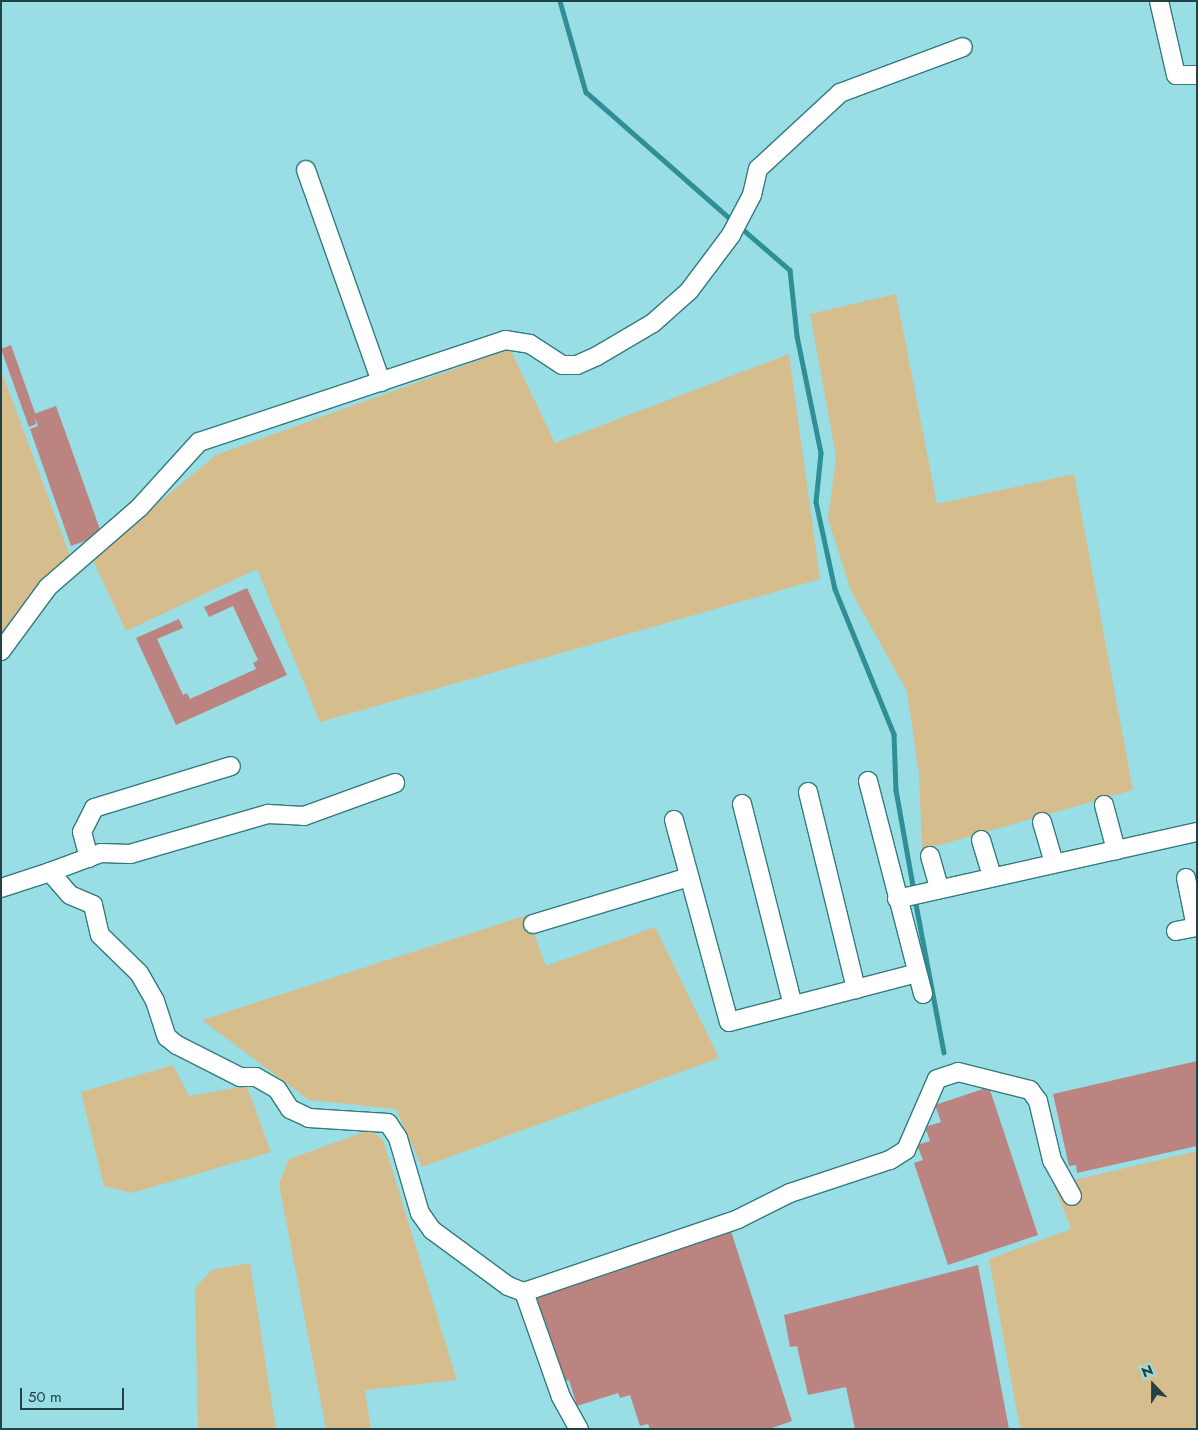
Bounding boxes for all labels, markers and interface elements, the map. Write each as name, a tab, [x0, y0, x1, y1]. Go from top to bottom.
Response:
north arrow	[1128, 1360, 1178, 1410]
text: N	[1138, 1360, 1156, 1382]
scale bar	[22, 1378, 126, 1410]
text: 50 m	[28, 1386, 62, 1408]

